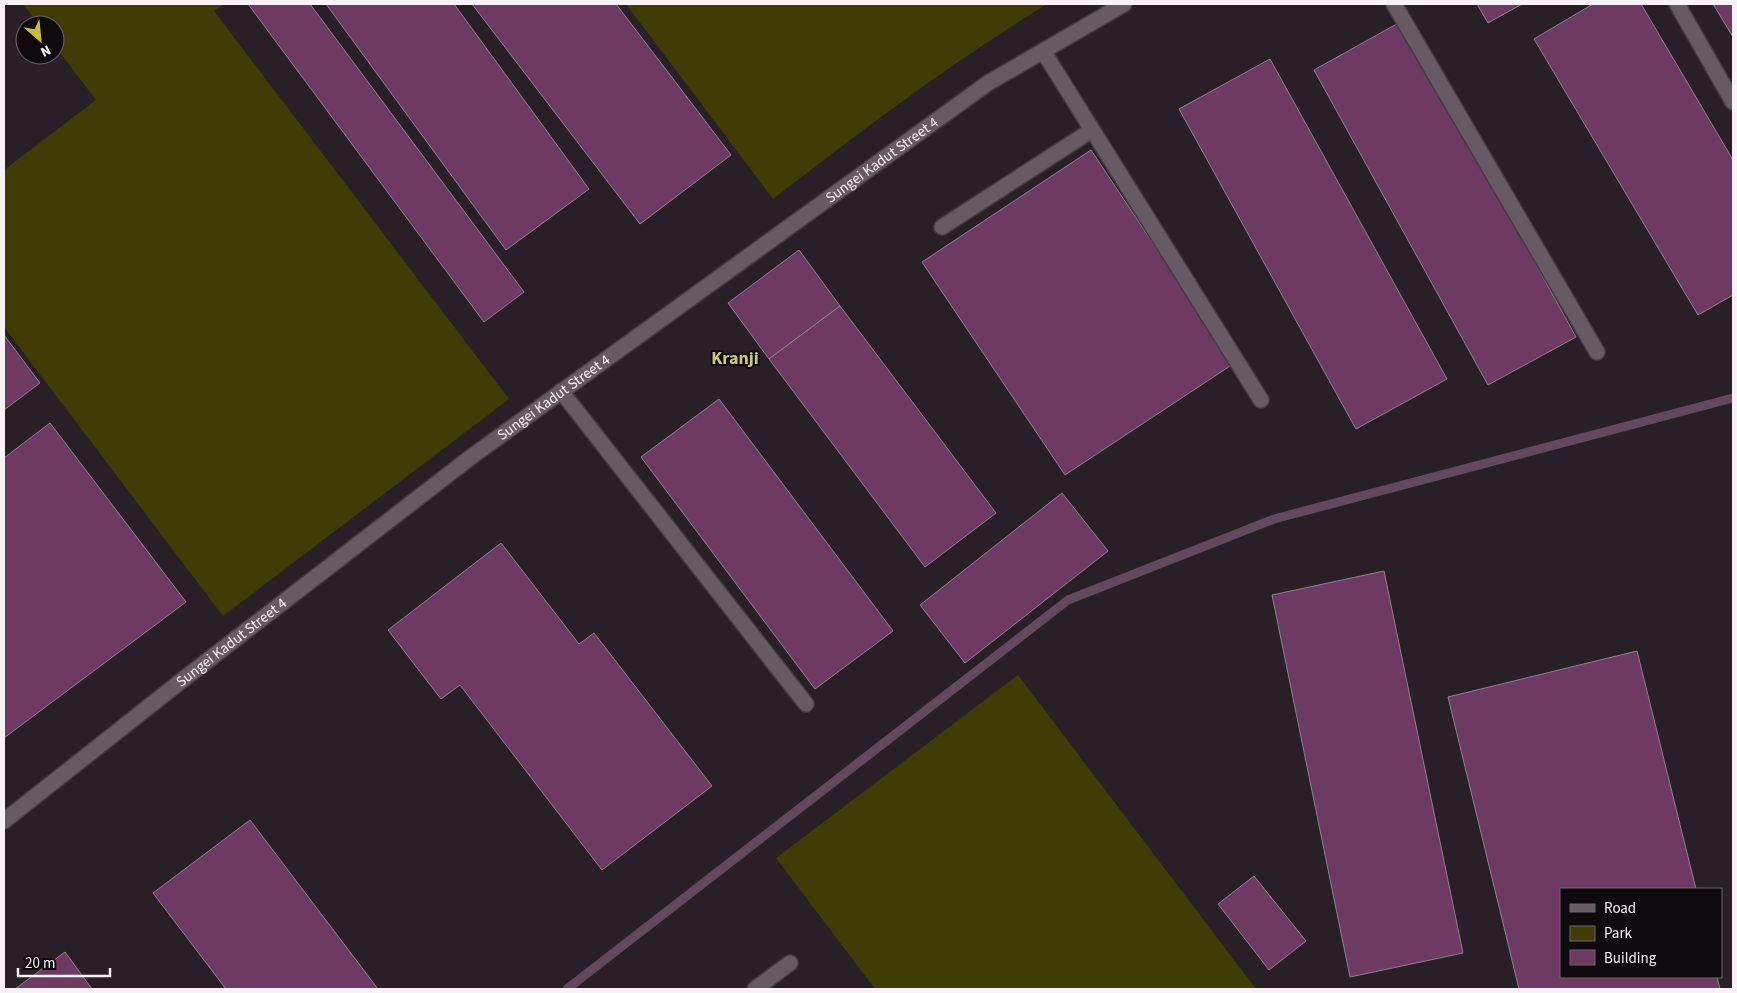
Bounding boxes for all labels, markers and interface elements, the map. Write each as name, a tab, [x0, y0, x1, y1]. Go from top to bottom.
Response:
north arrow	[15, 15, 65, 65]
text: N	[37, 40, 54, 62]
street label: Sungei Kadut Street 4	[821, 112, 943, 208]
district label: Kranji	[711, 346, 759, 371]
street label: Sungei Kadut Street 4	[493, 349, 615, 445]
street label: Sungei Kadut Street 4	[171, 592, 291, 692]
legend	[1560, 888, 1722, 978]
text: Road	[1604, 898, 1636, 919]
text: Park	[1604, 923, 1633, 944]
scale bar	[18, 946, 110, 978]
text: Building	[1604, 948, 1657, 969]
text: 20 m	[25, 953, 55, 974]

